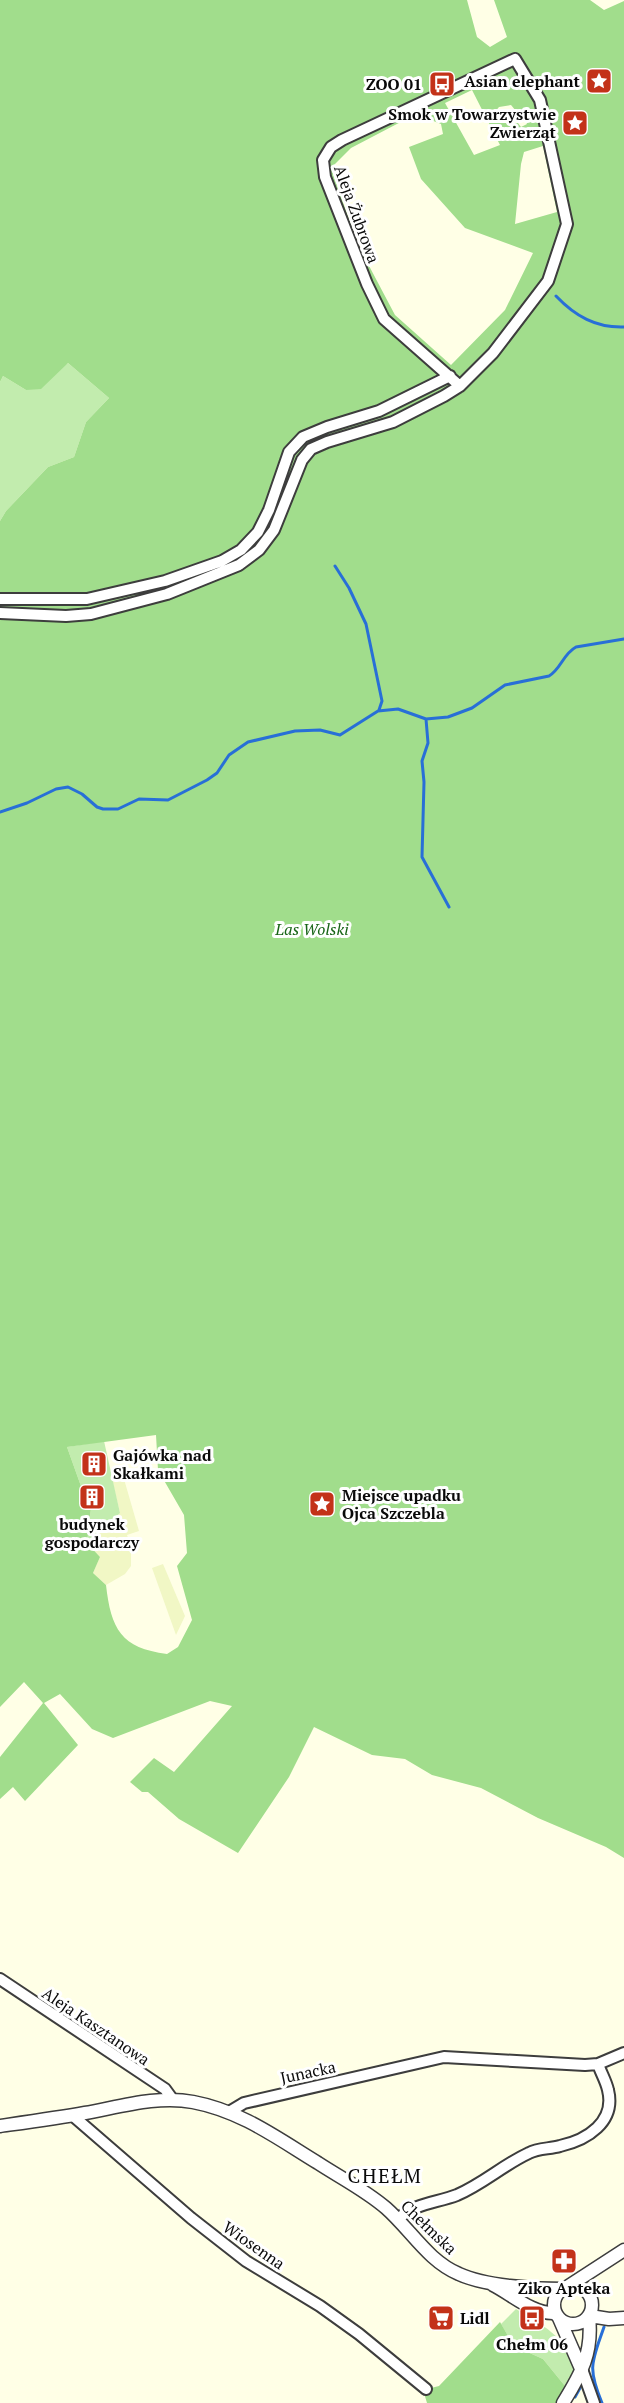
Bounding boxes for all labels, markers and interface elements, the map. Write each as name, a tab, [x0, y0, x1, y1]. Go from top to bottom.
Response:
place icon: Asian elephant	[584, 66, 614, 96]
bus stop icon: ZOO 01	[427, 69, 457, 99]
place label: Asian elephant	[464, 70, 581, 92]
place label: ZOO 01	[366, 73, 422, 95]
place label: Smok w Towarzystwie Zwierząt	[388, 103, 557, 143]
place icon: Smok w Towarzystwie Zwierząt	[560, 108, 590, 138]
street label: Aleja Żubrowa	[329, 162, 385, 266]
park label: Las Wolski	[274, 918, 349, 940]
place label: Gajówka nad Skałkami	[113, 1444, 212, 1484]
building icon: Gajówka nad Skałkami	[79, 1449, 109, 1479]
building icon: budynek gospodarczy	[77, 1482, 107, 1512]
place label: Miejsce upadku Ojca Szczebla	[342, 1484, 461, 1524]
place icon: Miejsce upadku Ojca Szczebla	[307, 1489, 337, 1519]
place label: budynek gospodarczy	[45, 1513, 140, 1553]
street label: Aleja Kasztanowa	[38, 1982, 154, 2070]
street label: Junacka	[278, 2055, 338, 2089]
district label: CHEŁM	[348, 2162, 422, 2189]
street label: Chełmska	[396, 2195, 462, 2259]
street label: Wiosenna	[219, 2216, 289, 2274]
pharmacy icon: Ziko Apteka	[549, 2246, 579, 2276]
place label: Ziko Apteka	[518, 2277, 610, 2299]
supermarket icon: Lidl	[426, 2303, 456, 2333]
bus stop icon: Chełm 06	[517, 2303, 547, 2333]
place label: Lidl	[460, 2307, 490, 2329]
place label: Chełm 06	[496, 2333, 568, 2355]

